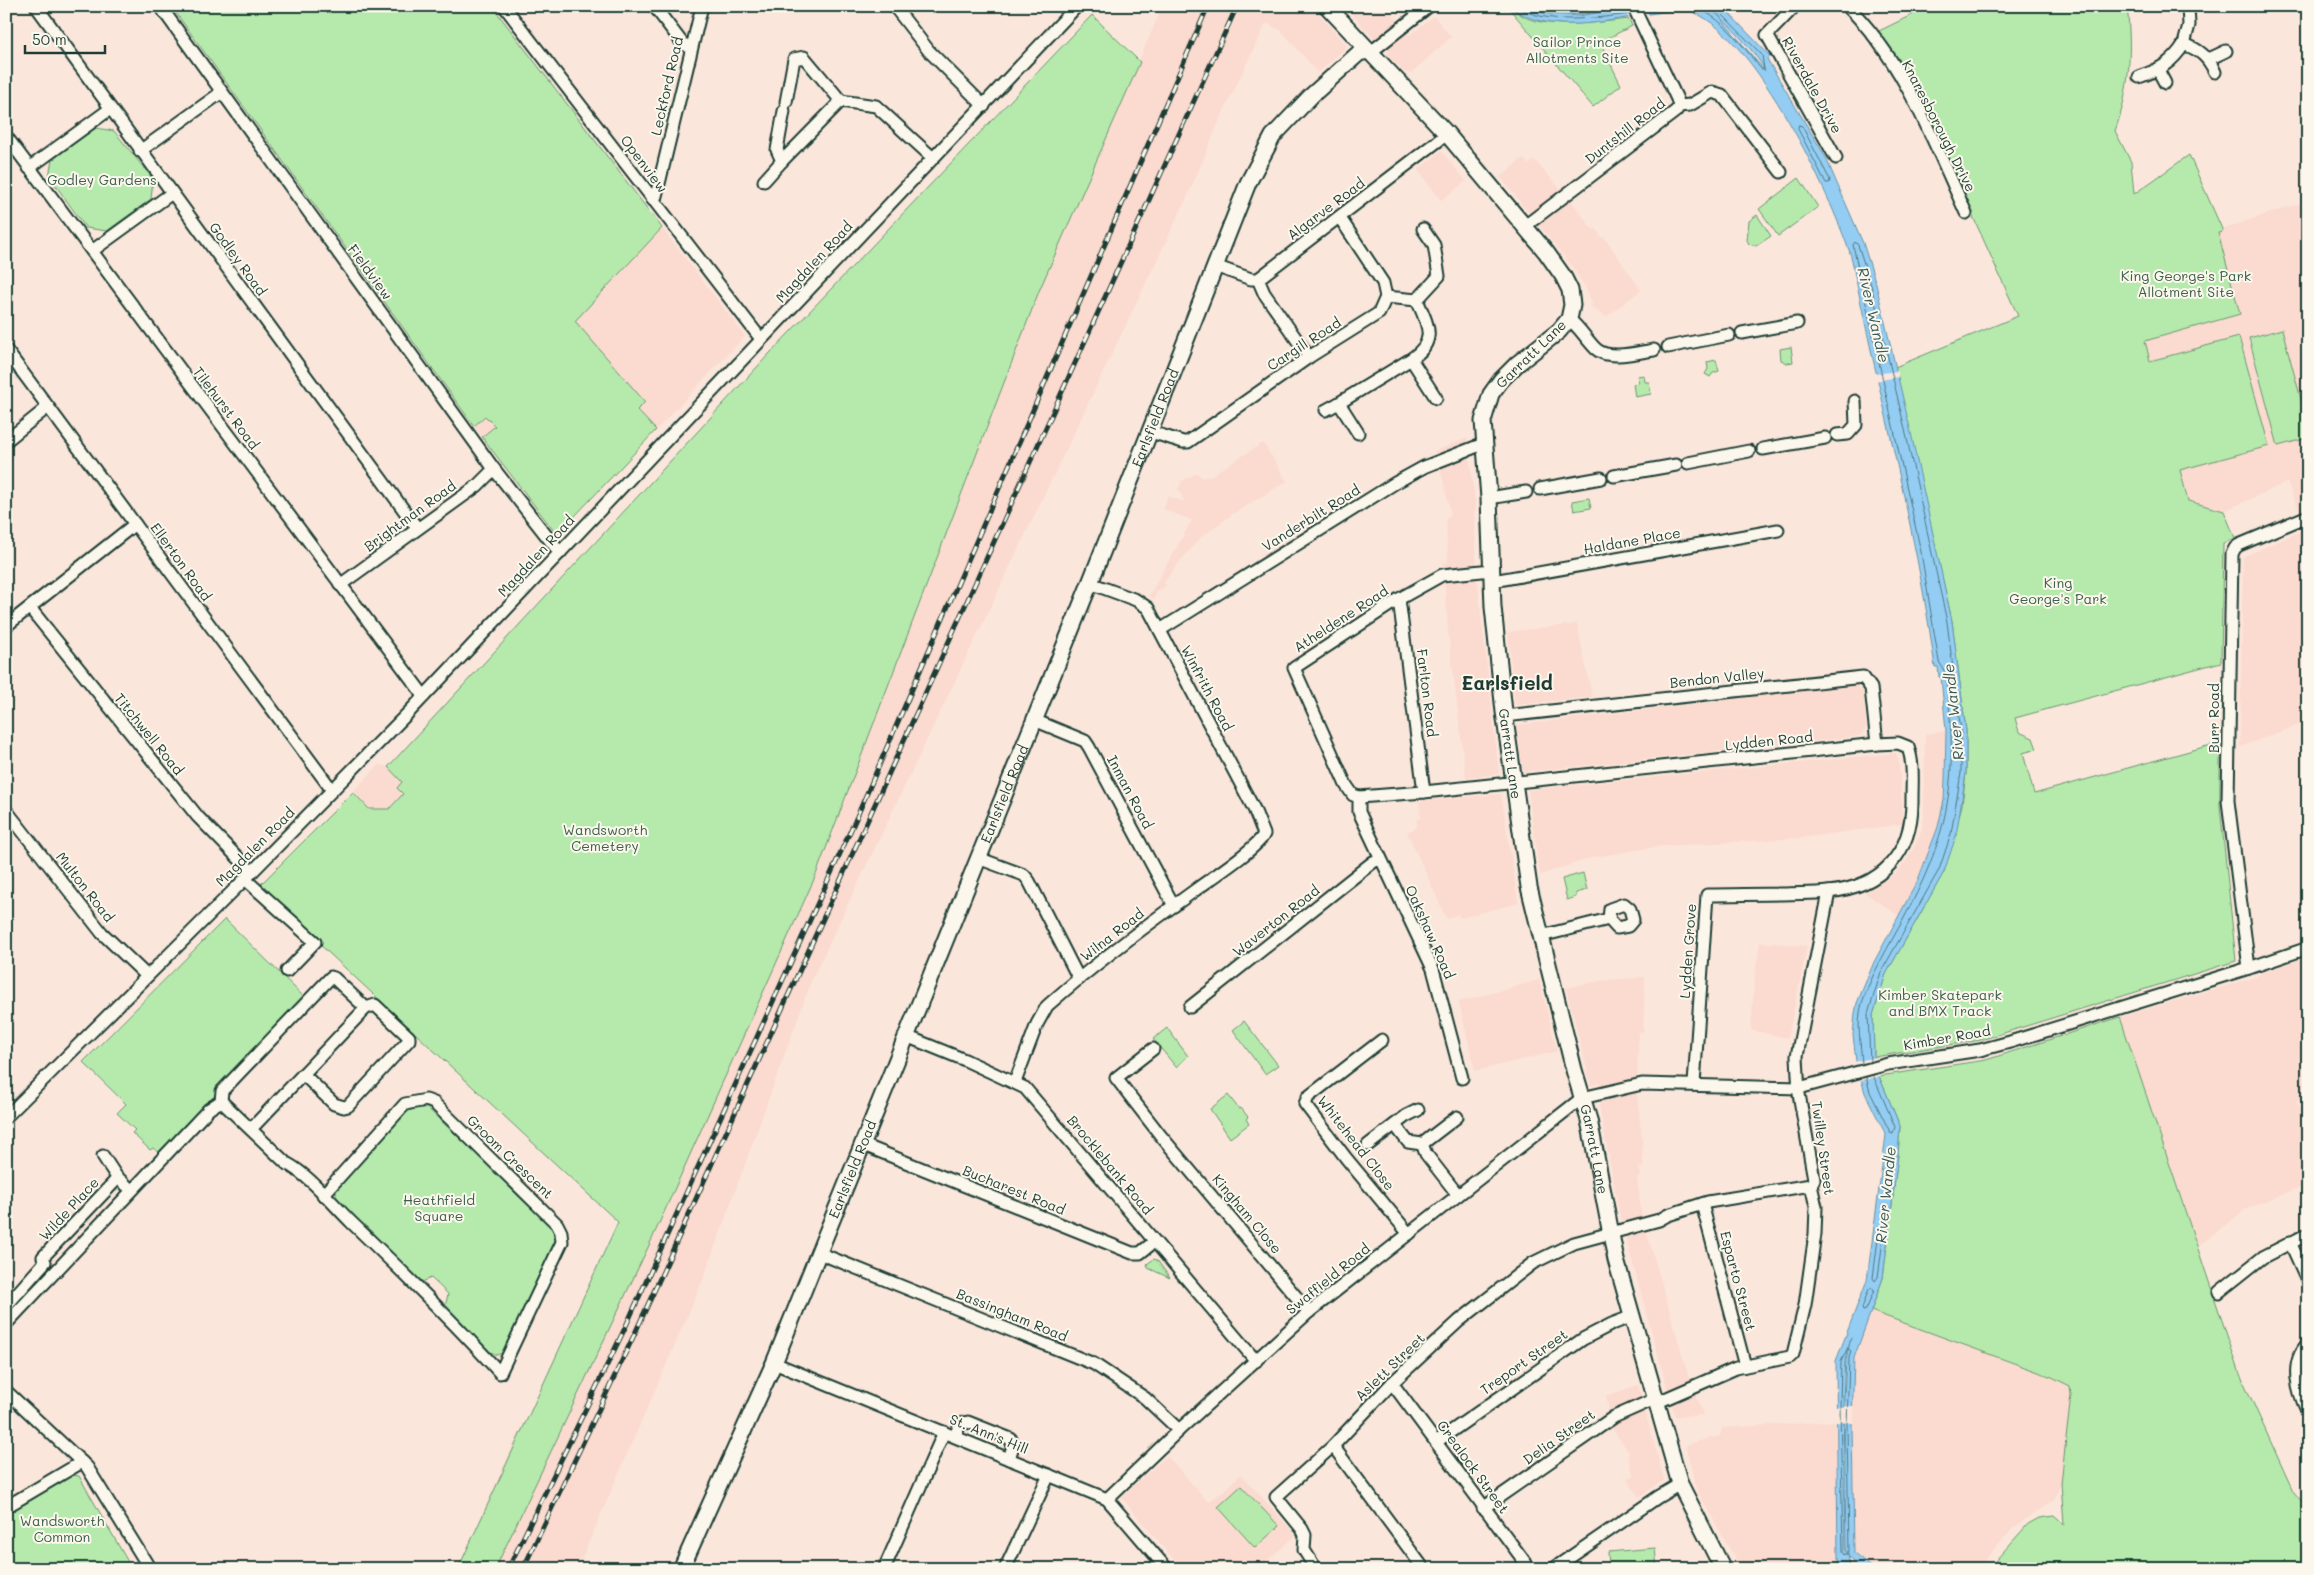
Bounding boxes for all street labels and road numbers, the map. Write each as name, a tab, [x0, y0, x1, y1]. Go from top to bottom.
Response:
street label: Riverdale Drive	[1778, 33, 1847, 136]
street label: Leckford Road	[646, 35, 687, 137]
street label: Knaresborough Drive	[1898, 57, 1981, 195]
street label: Duntshill Road	[1581, 93, 1669, 168]
street label: Openview	[617, 131, 672, 196]
street label: Algarve Road	[1283, 173, 1368, 244]
street label: Magdalen Road	[771, 217, 856, 306]
street label: Godley Road	[205, 218, 272, 299]
street label: Fieldview	[344, 240, 397, 303]
street label: Cargill Road	[1263, 313, 1344, 375]
street label: Garratt Lane	[1491, 315, 1570, 392]
street label: Tilehurst Road	[189, 362, 264, 453]
street label: Earlsfield Road	[1127, 366, 1183, 470]
street label: Brightman Road	[360, 476, 460, 555]
street label: Vanderbilt Road	[1258, 480, 1363, 555]
street label: Magdalen Road	[493, 511, 578, 600]
street label: Ellerton Road	[147, 519, 216, 605]
street label: Haldane Place	[1582, 523, 1682, 558]
street label: Atheldene Road	[1290, 581, 1392, 656]
street label: Winfrith Road	[1177, 642, 1238, 734]
street label: Farlton Road	[1413, 648, 1442, 738]
street label: Bendon Valley	[1669, 663, 1765, 692]
street label: Burr Road	[2204, 683, 2223, 753]
street label: Titchwell Road	[110, 689, 188, 779]
street label: Garratt Lane	[1495, 707, 1526, 800]
street label: Lydden Road	[1724, 726, 1814, 755]
street label: Earlsfield Road	[976, 742, 1033, 846]
street label: Inman Road	[1103, 752, 1158, 832]
street label: Magdalen Road	[211, 803, 299, 890]
street label: Multon Road	[52, 848, 119, 926]
street label: Waverton Road	[1228, 881, 1323, 961]
street label: Oakshaw Road	[1401, 882, 1460, 982]
street label: Lydden Grove	[1675, 903, 1700, 999]
street label: Wilna Road	[1076, 904, 1148, 965]
street label: Kimber Road	[1902, 1020, 1992, 1054]
street label: Whitehead Close	[1313, 1091, 1399, 1194]
street label: Twilley Street	[1807, 1100, 1840, 1196]
street label: Garratt Lane	[1576, 1102, 1613, 1196]
street label: Groom Crescent	[463, 1111, 558, 1203]
street label: Brocklebank Road	[1063, 1111, 1158, 1218]
street label: Earlsfield Road	[824, 1117, 880, 1221]
street label: Bucharest Road	[960, 1160, 1068, 1219]
street label: Kingham Close	[1209, 1170, 1286, 1257]
street label: Wilde Place	[34, 1173, 103, 1244]
street label: Esparto Street	[1716, 1229, 1761, 1333]
street label: Swaffield Road	[1282, 1239, 1374, 1318]
street label: Bassingham Road	[954, 1284, 1071, 1346]
street label: Treport Street	[1476, 1324, 1571, 1399]
street label: Aslett Street	[1351, 1329, 1429, 1405]
street label: Delia Street	[1519, 1405, 1599, 1468]
street label: St. Ann's Hill	[947, 1409, 1031, 1458]
street label: Crealock Street	[1433, 1416, 1514, 1517]

